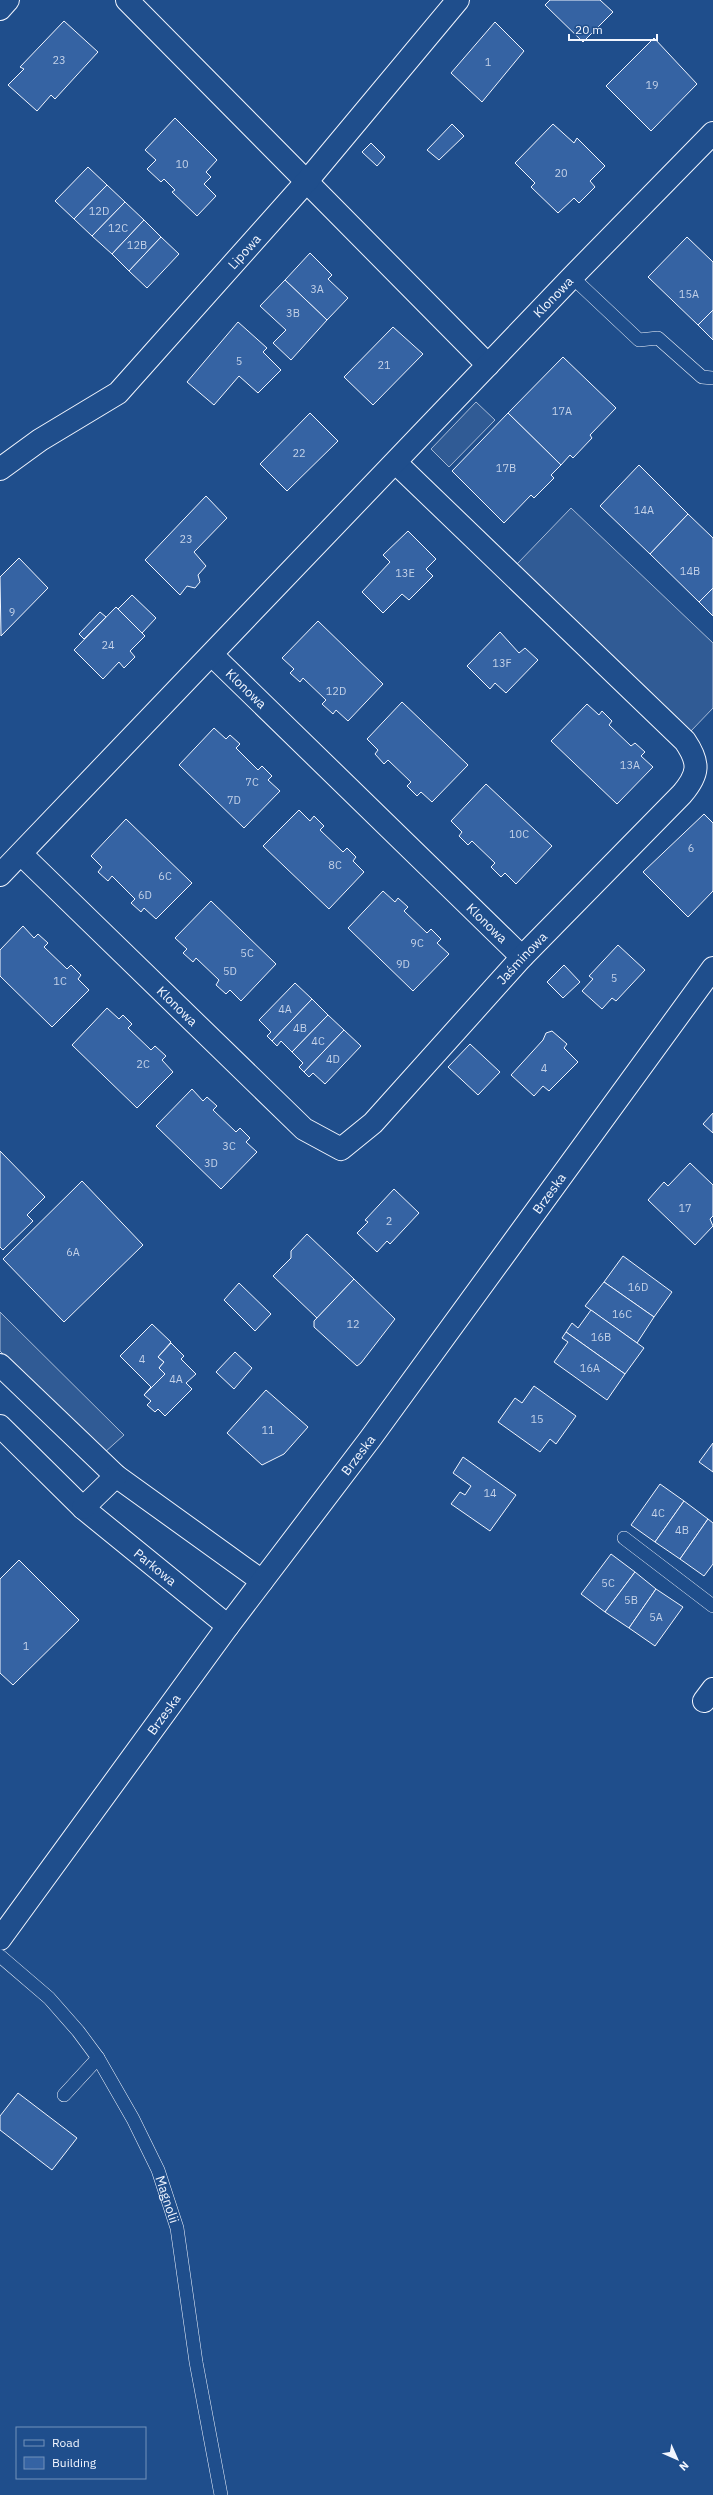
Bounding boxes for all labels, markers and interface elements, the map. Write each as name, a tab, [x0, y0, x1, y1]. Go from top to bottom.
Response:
scale bar	[569, 16, 657, 42]
text: 20 m	[575, 22, 603, 37]
house number: 23	[52, 53, 66, 67]
house number: 1	[485, 55, 492, 69]
house number: 19	[645, 78, 659, 92]
house number: 10	[175, 157, 189, 171]
house number: 20	[554, 166, 568, 180]
house number: 12D	[89, 204, 109, 218]
house number: 12C	[108, 221, 128, 235]
street label: Lipowa	[224, 230, 264, 273]
house number: 12B	[127, 238, 147, 252]
street label: Klonowa	[529, 273, 577, 321]
house number: 3A	[310, 282, 324, 296]
house number: 15A	[679, 287, 699, 301]
house number: 3B	[286, 306, 300, 320]
house number: 5	[236, 354, 242, 368]
house number: 21	[377, 358, 391, 372]
house number: 17A	[552, 404, 572, 418]
house number: 22	[292, 446, 306, 460]
house number: 17B	[496, 461, 516, 475]
house number: 14A	[634, 503, 654, 517]
house number: 23	[179, 532, 193, 546]
house number: 14B	[680, 564, 700, 578]
house number: 13E	[395, 566, 415, 580]
house number: 9	[9, 605, 15, 619]
house number: 24	[101, 638, 115, 652]
house number: 13F	[492, 656, 512, 670]
street label: Klonowa	[222, 665, 270, 712]
house number: 12D	[326, 684, 346, 698]
house number: 13A	[620, 758, 640, 772]
house number: 7C	[245, 775, 259, 789]
house number: 7D	[227, 793, 241, 807]
house number: 10C	[509, 827, 529, 841]
house number: 6	[688, 841, 694, 855]
house number: 8C	[328, 858, 342, 872]
house number: 6C	[158, 869, 172, 883]
house number: 6D	[138, 888, 152, 902]
street label: Klonowa	[463, 899, 511, 947]
street label: Jaśminowa	[493, 928, 551, 988]
house number: 9C	[410, 936, 424, 950]
house number: 5C	[240, 946, 254, 960]
house number: 9D	[396, 957, 410, 971]
house number: 5D	[223, 964, 237, 978]
house number: 5	[611, 971, 617, 985]
house number: 1C	[53, 974, 67, 988]
street label: Klonowa	[153, 982, 201, 1030]
house number: 4A	[278, 1002, 292, 1016]
house number: 4B	[293, 1021, 307, 1035]
house number: 4C	[311, 1034, 325, 1048]
house number: 4D	[326, 1052, 340, 1066]
house number: 2C	[136, 1057, 150, 1071]
house number: 4	[541, 1061, 548, 1075]
house number: 3C	[222, 1139, 236, 1153]
house number: 3D	[204, 1156, 218, 1170]
street label: Brzeska	[528, 1169, 569, 1217]
house number: 17	[678, 1201, 692, 1215]
house number: 2	[386, 1214, 392, 1228]
house number: 6A	[66, 1245, 80, 1259]
house number: 16D	[628, 1280, 648, 1294]
house number: 16C	[612, 1307, 632, 1321]
house number: 12	[346, 1317, 360, 1331]
house number: 16B	[591, 1330, 611, 1344]
house number: 4	[139, 1352, 146, 1366]
house number: 16A	[580, 1361, 600, 1375]
house number: 4A	[169, 1372, 183, 1386]
house number: 15	[530, 1412, 544, 1426]
house number: 11	[261, 1423, 275, 1437]
street label: Brzeska	[337, 1431, 379, 1479]
house number: 14	[483, 1486, 497, 1500]
house number: 4C	[651, 1506, 665, 1520]
house number: 4B	[675, 1523, 689, 1537]
street label: Parkowa	[131, 1544, 180, 1589]
house number: 5C	[601, 1576, 615, 1590]
house number: 5B	[624, 1593, 638, 1607]
house number: 5A	[649, 1610, 663, 1624]
house number: 1	[23, 1639, 30, 1653]
street label: Brzeska	[143, 1690, 184, 1738]
street label: Magnolii	[152, 2173, 183, 2225]
legend	[16, 2427, 146, 2479]
text: Road	[52, 2435, 80, 2450]
north arrow	[657, 2439, 697, 2479]
text: Building	[52, 2455, 97, 2470]
text: N	[676, 2458, 692, 2474]

